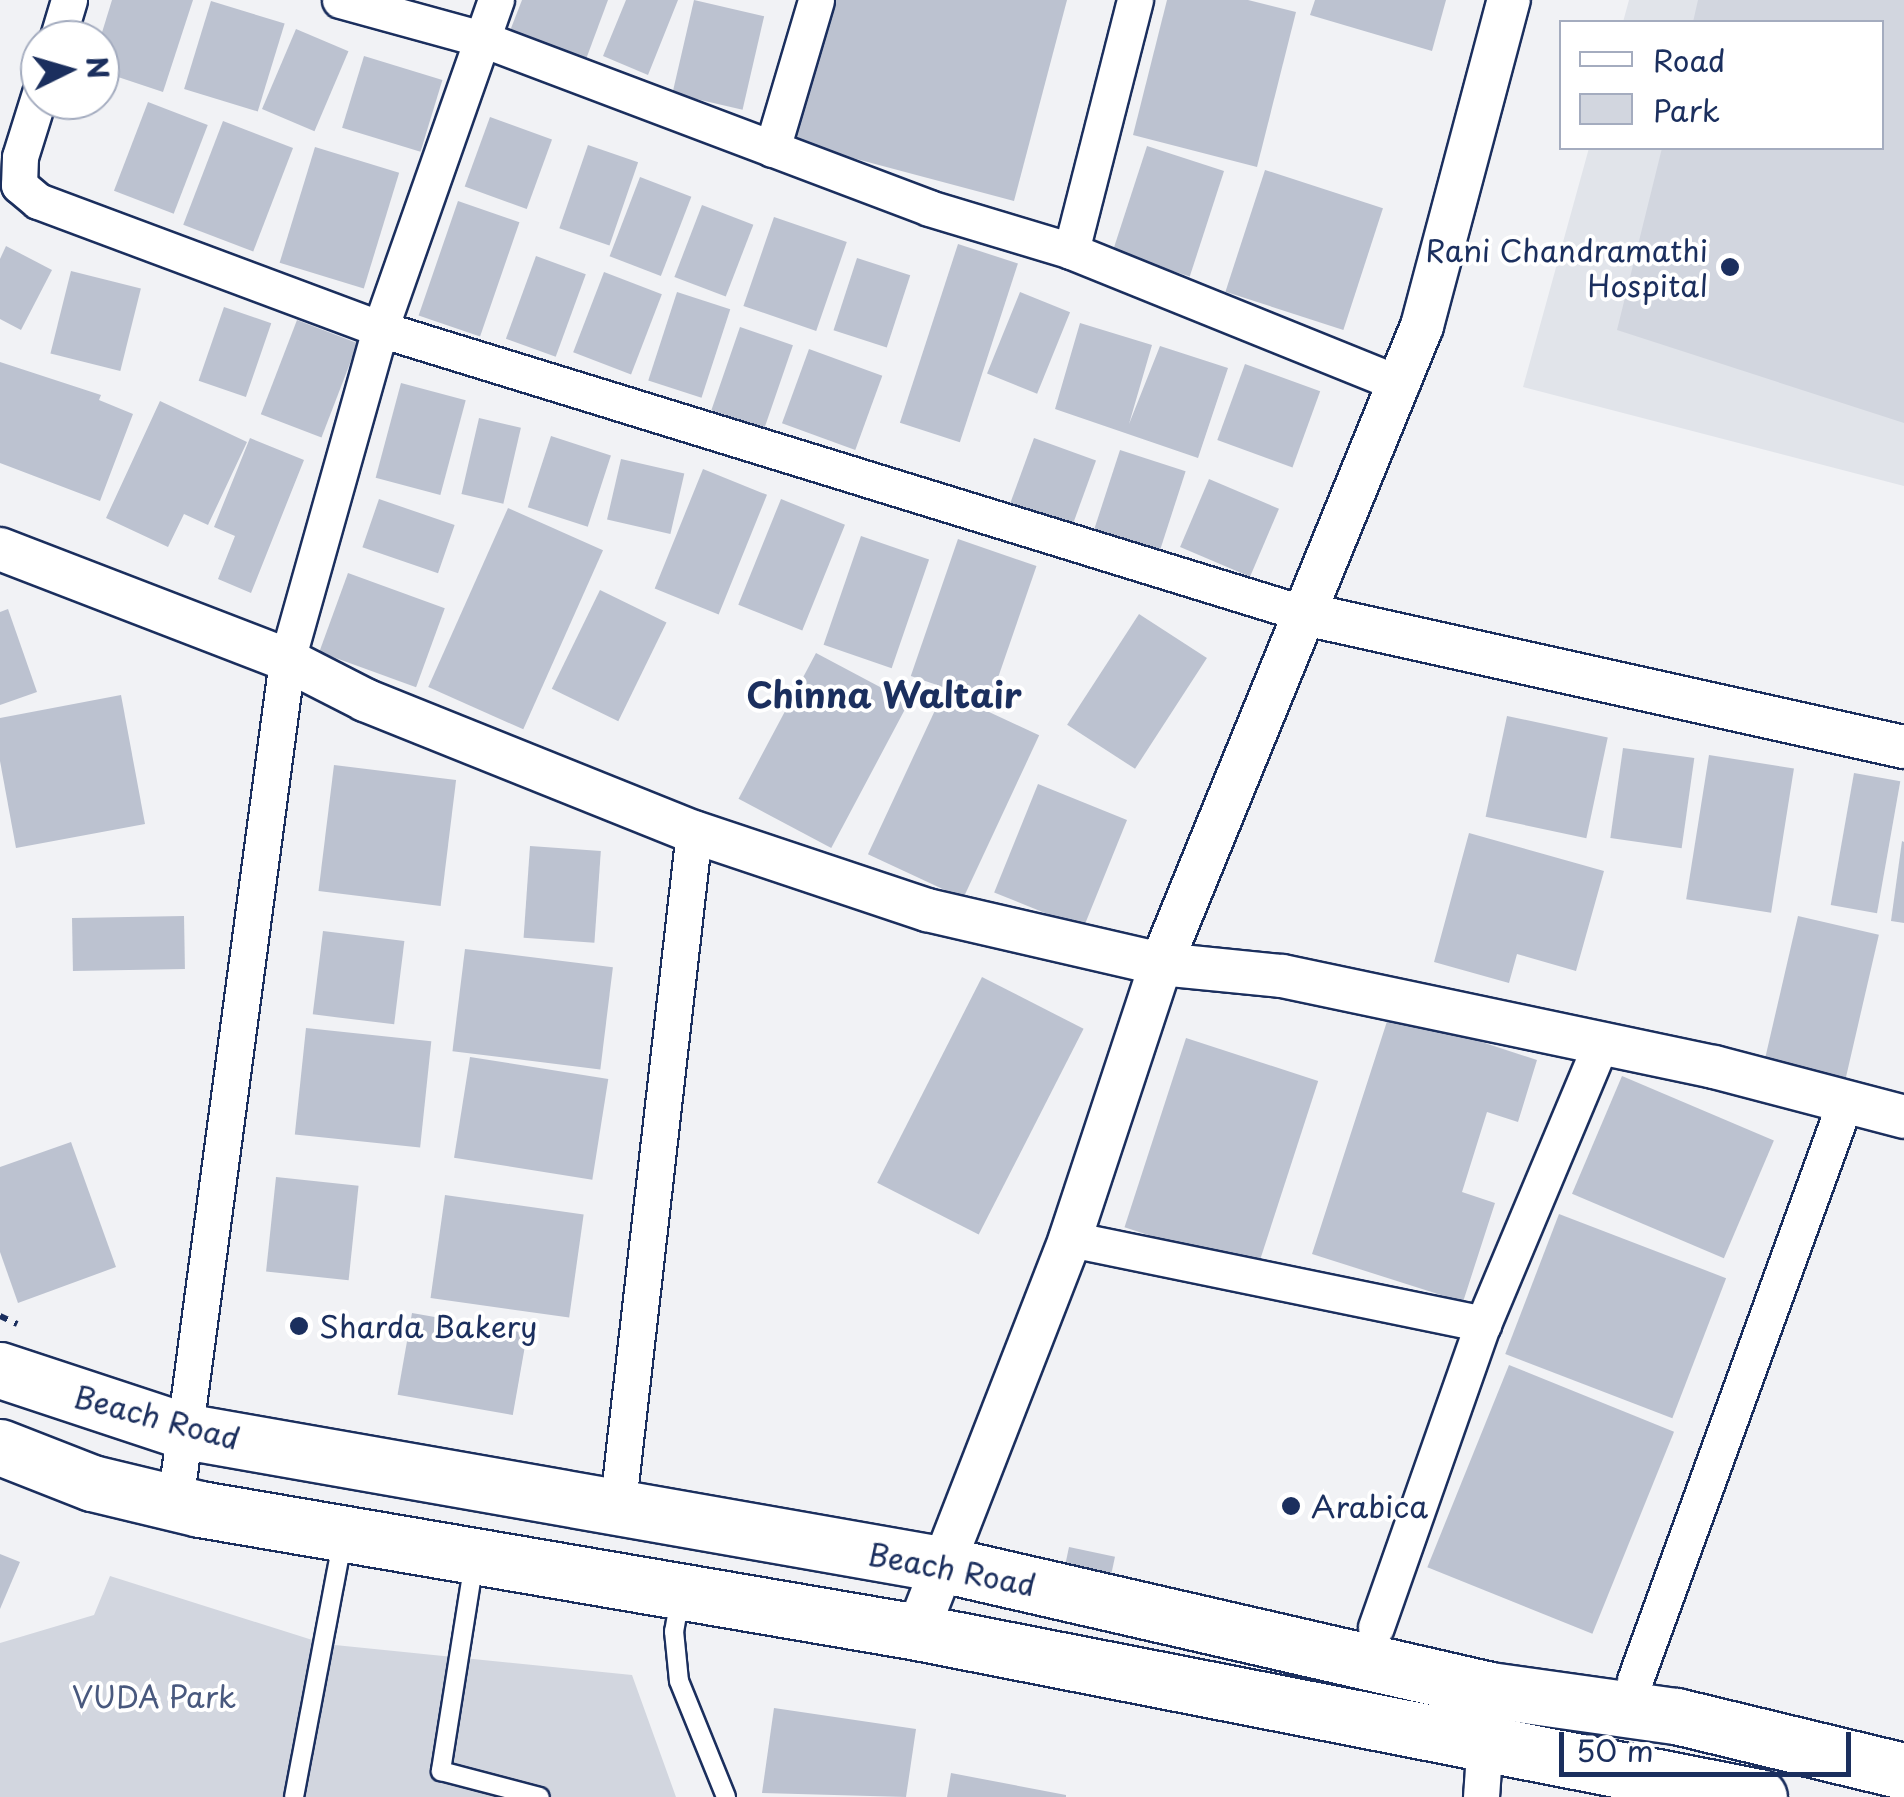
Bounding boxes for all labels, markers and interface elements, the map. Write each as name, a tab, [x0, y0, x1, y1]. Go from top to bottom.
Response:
north arrow	[20, 20, 120, 120]
legend	[1559, 20, 1884, 150]
text: Road	[1653, 37, 1726, 82]
text: N	[76, 55, 121, 80]
text: Park	[1653, 87, 1720, 132]
place label: Rani Chandramathi Hospital	[1424, 232, 1708, 302]
marker: Rani Chandramathi Hospital	[1717, 254, 1743, 280]
district label: Chinna Waltair	[747, 673, 1021, 715]
place label: Sharda Bakery	[319, 1308, 539, 1344]
marker: Sharda Bakery	[288, 1315, 310, 1337]
street label: Beach Road	[70, 1378, 244, 1456]
place label: Arabica	[1311, 1488, 1428, 1524]
marker: Arabica	[1280, 1495, 1302, 1517]
street label: Beach Road	[865, 1535, 1039, 1603]
park label: VUDA Park	[71, 1678, 237, 1714]
scale bar	[1564, 1712, 1856, 1774]
text: 50 m	[1576, 1727, 1654, 1772]

